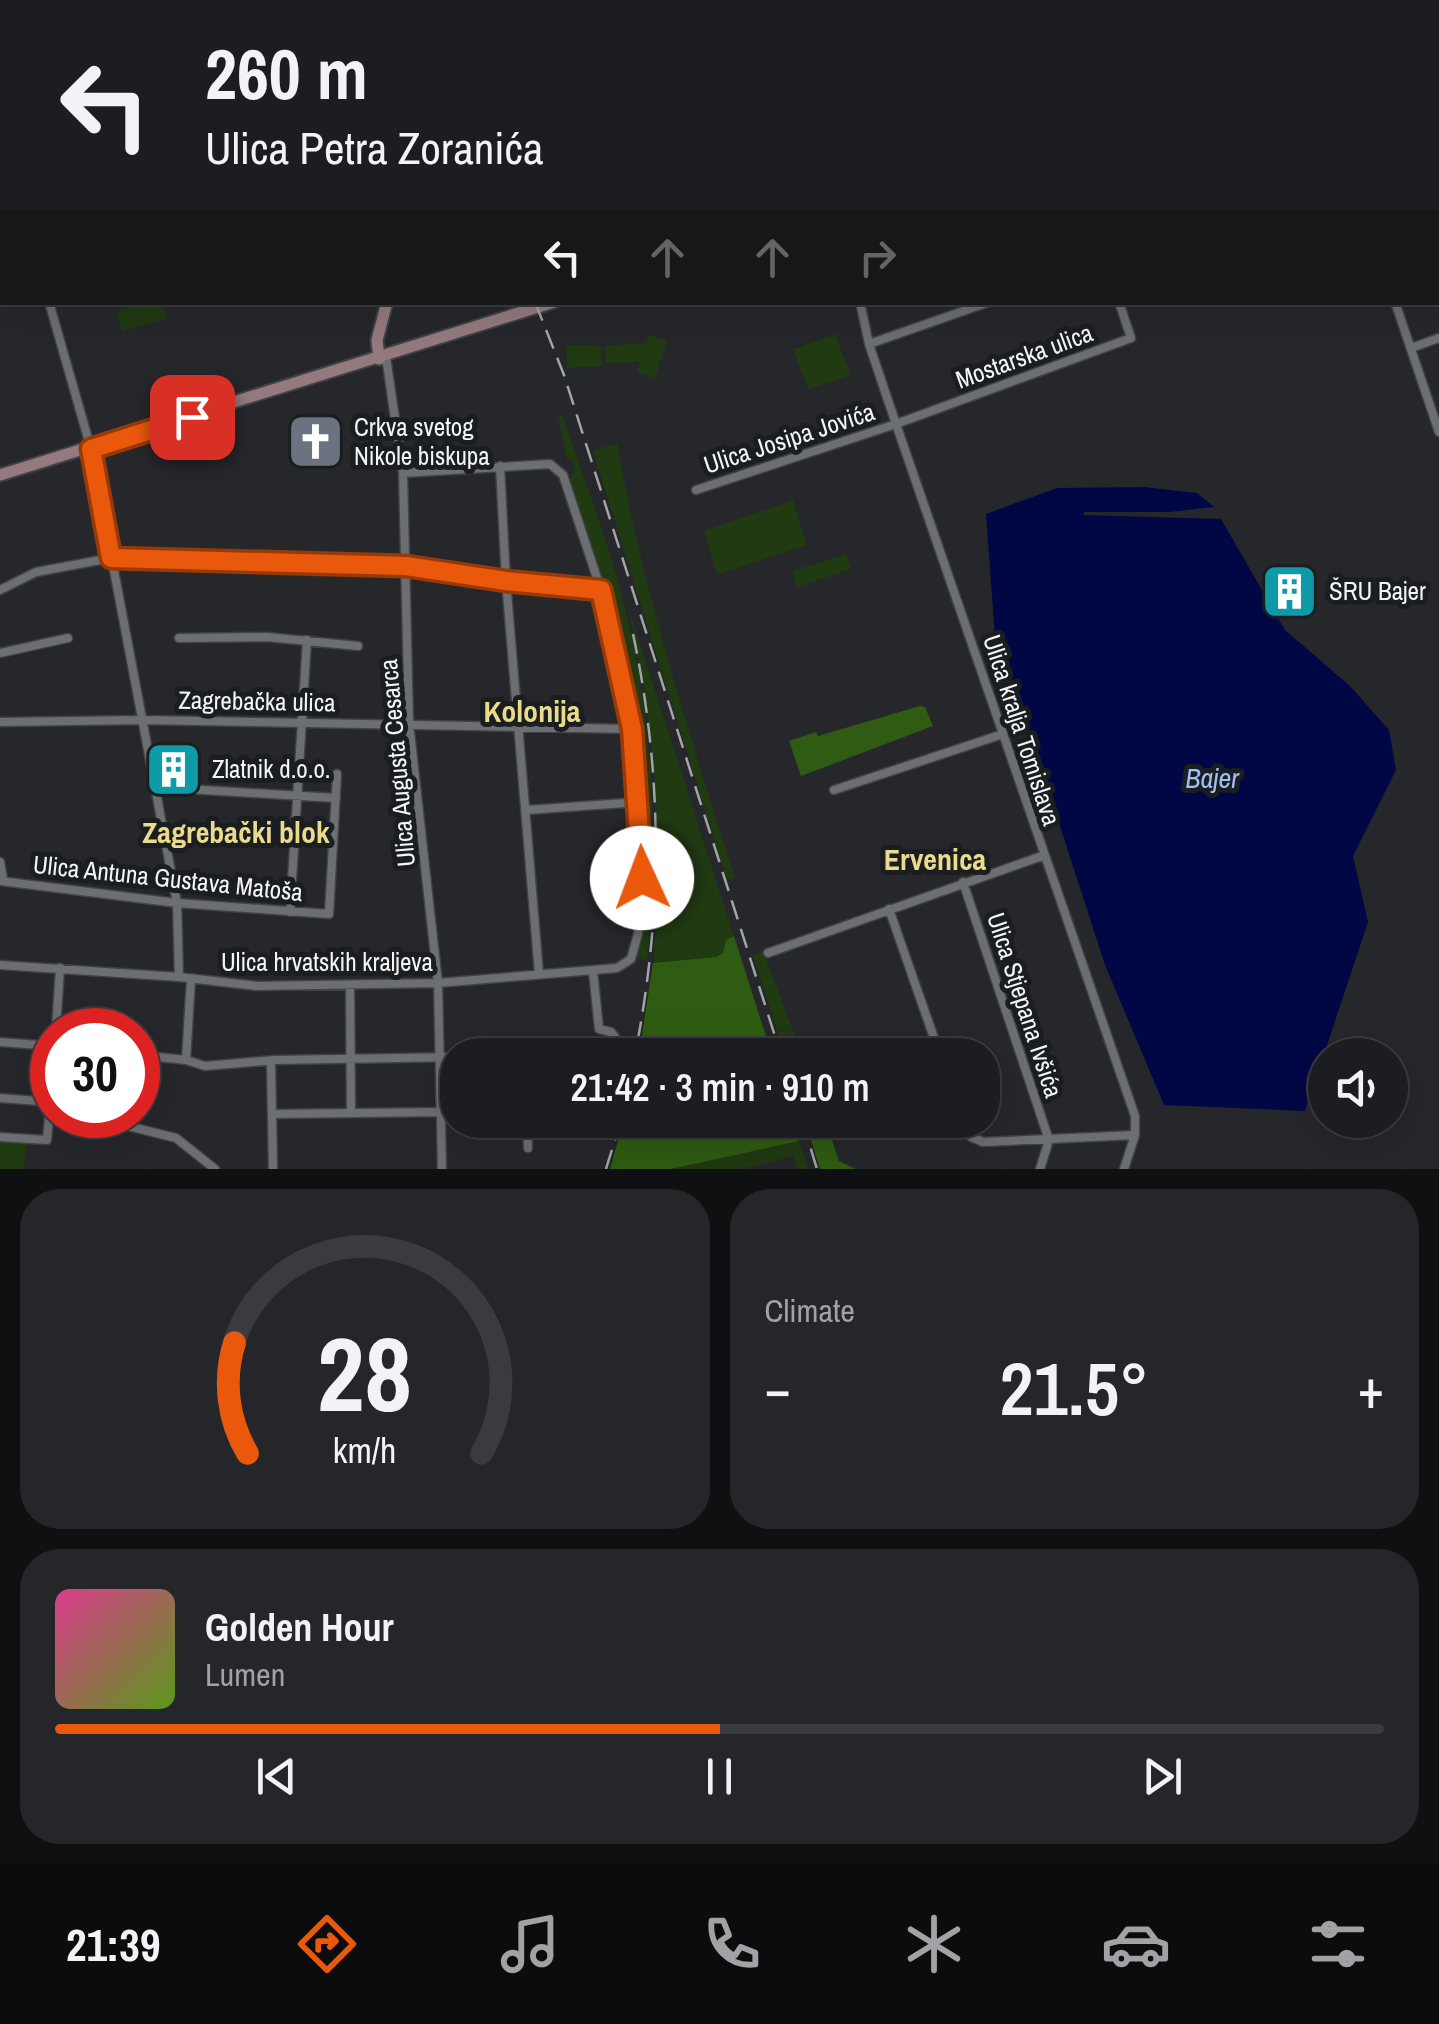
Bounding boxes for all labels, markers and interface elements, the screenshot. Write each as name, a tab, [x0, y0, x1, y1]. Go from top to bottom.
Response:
text: 260 m	[205, 27, 368, 121]
icon: left	[40, 40, 170, 170]
text: Ulica Petra Zoranića	[205, 117, 543, 178]
icon: left	[535, 230, 590, 285]
icon: ahead	[640, 230, 695, 285]
icon: ahead	[745, 230, 800, 285]
icon: right	[850, 230, 905, 285]
street label: Mostarska ulica	[951, 315, 1098, 397]
pin	[150, 375, 235, 460]
icon: arrive	[165, 390, 220, 445]
street label: Ulica Josipa Jovića	[699, 394, 879, 482]
place label: Crkva svetog Nikole biskupa	[354, 410, 490, 473]
church icon: Crkva svetog Nikole biskupa	[285, 411, 345, 471]
building icon: ŠRU Bajer	[1260, 561, 1320, 621]
place label: ŠRU Bajer	[1329, 574, 1426, 608]
street label: Ulica kralja Tomislava	[975, 630, 1069, 830]
street label: Ulica Augusta Cesarca	[371, 657, 423, 868]
street label: Zagrebačka ulica	[178, 683, 337, 719]
district label: Kolonija	[483, 691, 581, 731]
building icon: Zlatnik d.o.o.	[143, 739, 203, 799]
place label: Zlatnik d.o.o.	[212, 752, 331, 786]
water label: Bajer	[1185, 759, 1240, 797]
district label: Zagrebački blok	[142, 812, 330, 852]
position arrow	[590, 826, 694, 930]
district label: Ervenica	[884, 839, 987, 879]
street label: Ulica Antuna Gustava Matoša	[31, 847, 305, 909]
street label: Ulica Stjepana Ivšića	[979, 908, 1071, 1102]
street label: Ulica hrvatskih kraljeva	[221, 945, 434, 979]
speed limit sign: 30	[30, 1008, 160, 1138]
map controls	[1308, 1038, 1408, 1138]
button: sound	[1308, 1038, 1408, 1138]
text: 21:42 · 3 min · 910 m	[570, 1062, 870, 1113]
text: Climate	[765, 1289, 855, 1332]
text: 28	[317, 1303, 412, 1443]
text: 21.5°	[999, 1337, 1149, 1438]
text: −	[765, 1351, 791, 1425]
text: +	[1358, 1351, 1384, 1425]
text: km/h	[333, 1426, 397, 1474]
text: Golden Hour	[205, 1602, 394, 1653]
text: Lumen	[205, 1653, 285, 1696]
icon: previous	[249, 1749, 304, 1804]
icon: pause	[692, 1749, 747, 1804]
icon: next	[1135, 1749, 1190, 1804]
icon: directions	[292, 1909, 362, 1979]
icon: music	[495, 1909, 565, 1979]
icon: phone	[697, 1909, 767, 1979]
icon: climate	[899, 1909, 969, 1979]
icon: car	[1101, 1909, 1171, 1979]
icon: filters	[1303, 1909, 1373, 1979]
text: 21:39	[66, 1914, 160, 1975]

